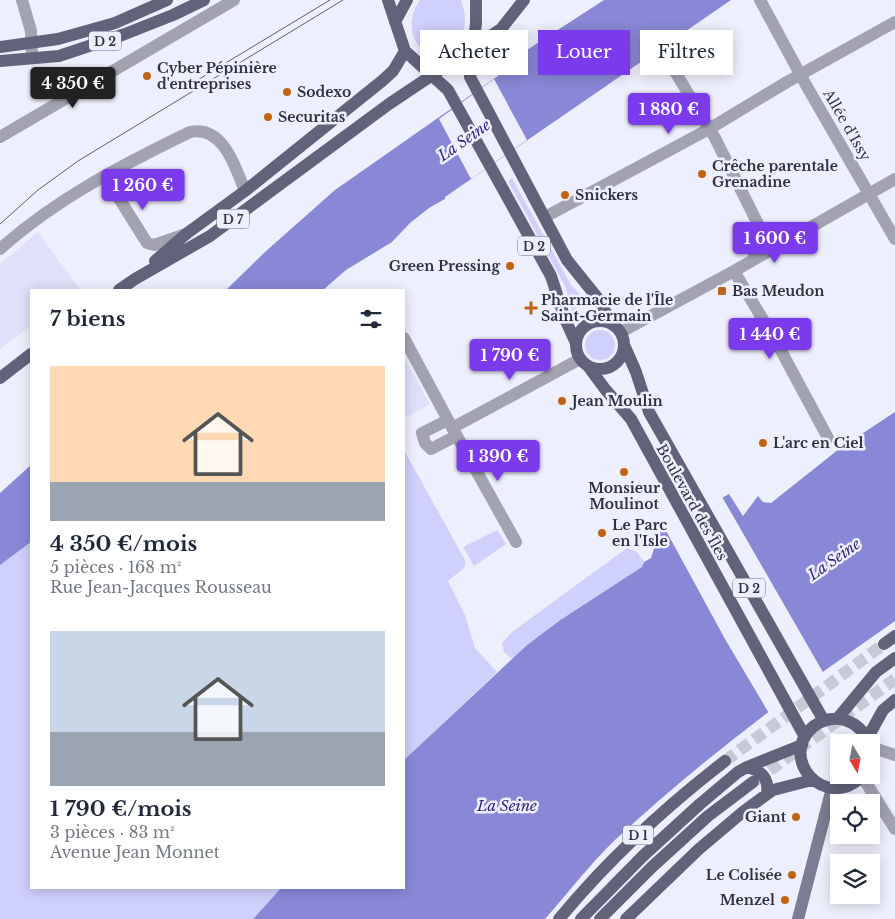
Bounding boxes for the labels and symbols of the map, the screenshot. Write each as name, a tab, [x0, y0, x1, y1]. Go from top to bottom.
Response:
road number: D 2	[89, 31, 121, 50]
place label: Cyber Pépinière d'entreprises	[157, 59, 277, 93]
pin: 4 350 €	[27, 66, 119, 109]
marker: Cyber Pépinière d'entreprises	[141, 70, 153, 82]
place label: Sodexo	[297, 83, 351, 101]
street label: Allée d'Issy	[819, 85, 875, 164]
marker: Sodexo	[281, 86, 293, 98]
pin: 1 880 €	[623, 92, 715, 135]
place label: Securitas	[278, 108, 346, 126]
marker: Securitas	[262, 111, 274, 123]
water label: La Seine	[433, 115, 494, 166]
place label: Crêche parentale Grenadine	[712, 157, 838, 191]
pin: 1 260 €	[97, 168, 189, 211]
marker: Crêche parentale Grenadine	[696, 168, 708, 180]
place label: Snickers	[575, 186, 638, 204]
marker: Snickers	[559, 189, 571, 201]
road number: D 7	[217, 210, 249, 228]
pin: 1 600 €	[729, 222, 821, 264]
road number: D 2	[518, 237, 550, 256]
place label: Green Pressing	[389, 257, 500, 275]
marker: Green Pressing	[504, 260, 516, 272]
place label: Bas Meudon	[732, 282, 824, 300]
marker: Bas Meudon	[716, 285, 728, 297]
place label: Pharmacie de l'Île Saint-Germain	[541, 291, 673, 325]
marker: Pharmacie de l'Île Saint-Germain	[525, 302, 537, 314]
pin: 1 440 €	[724, 318, 816, 360]
pin: 1 790 €	[464, 338, 556, 381]
place label: Jean Moulin	[569, 392, 663, 410]
marker: Jean Moulin	[556, 395, 568, 407]
place label: L'arc en Ciel	[773, 434, 863, 452]
marker: L'arc en Ciel	[757, 437, 769, 449]
pin: 1 390 €	[452, 440, 544, 482]
street label: Boulevard des Îles	[653, 440, 732, 563]
marker: Monsieur Moulinot	[618, 466, 630, 478]
place label: Monsieur Moulinot	[588, 479, 660, 513]
place label: Le Parc en l'Isle	[612, 516, 668, 550]
marker: Le Parc en l'Isle	[596, 527, 608, 539]
water label: La Seine	[803, 534, 864, 585]
road number: D 2	[733, 578, 765, 598]
north arrow	[830, 734, 880, 784]
water label: La Seine	[476, 796, 537, 815]
place label: Giant	[745, 808, 787, 826]
marker: Giant	[790, 811, 802, 823]
road number: D 1	[623, 826, 653, 844]
place label: Le Colisée	[706, 866, 782, 884]
marker: Le Colisée	[786, 869, 798, 881]
place label: Menzel	[720, 891, 775, 909]
marker: Menzel	[779, 894, 791, 906]

